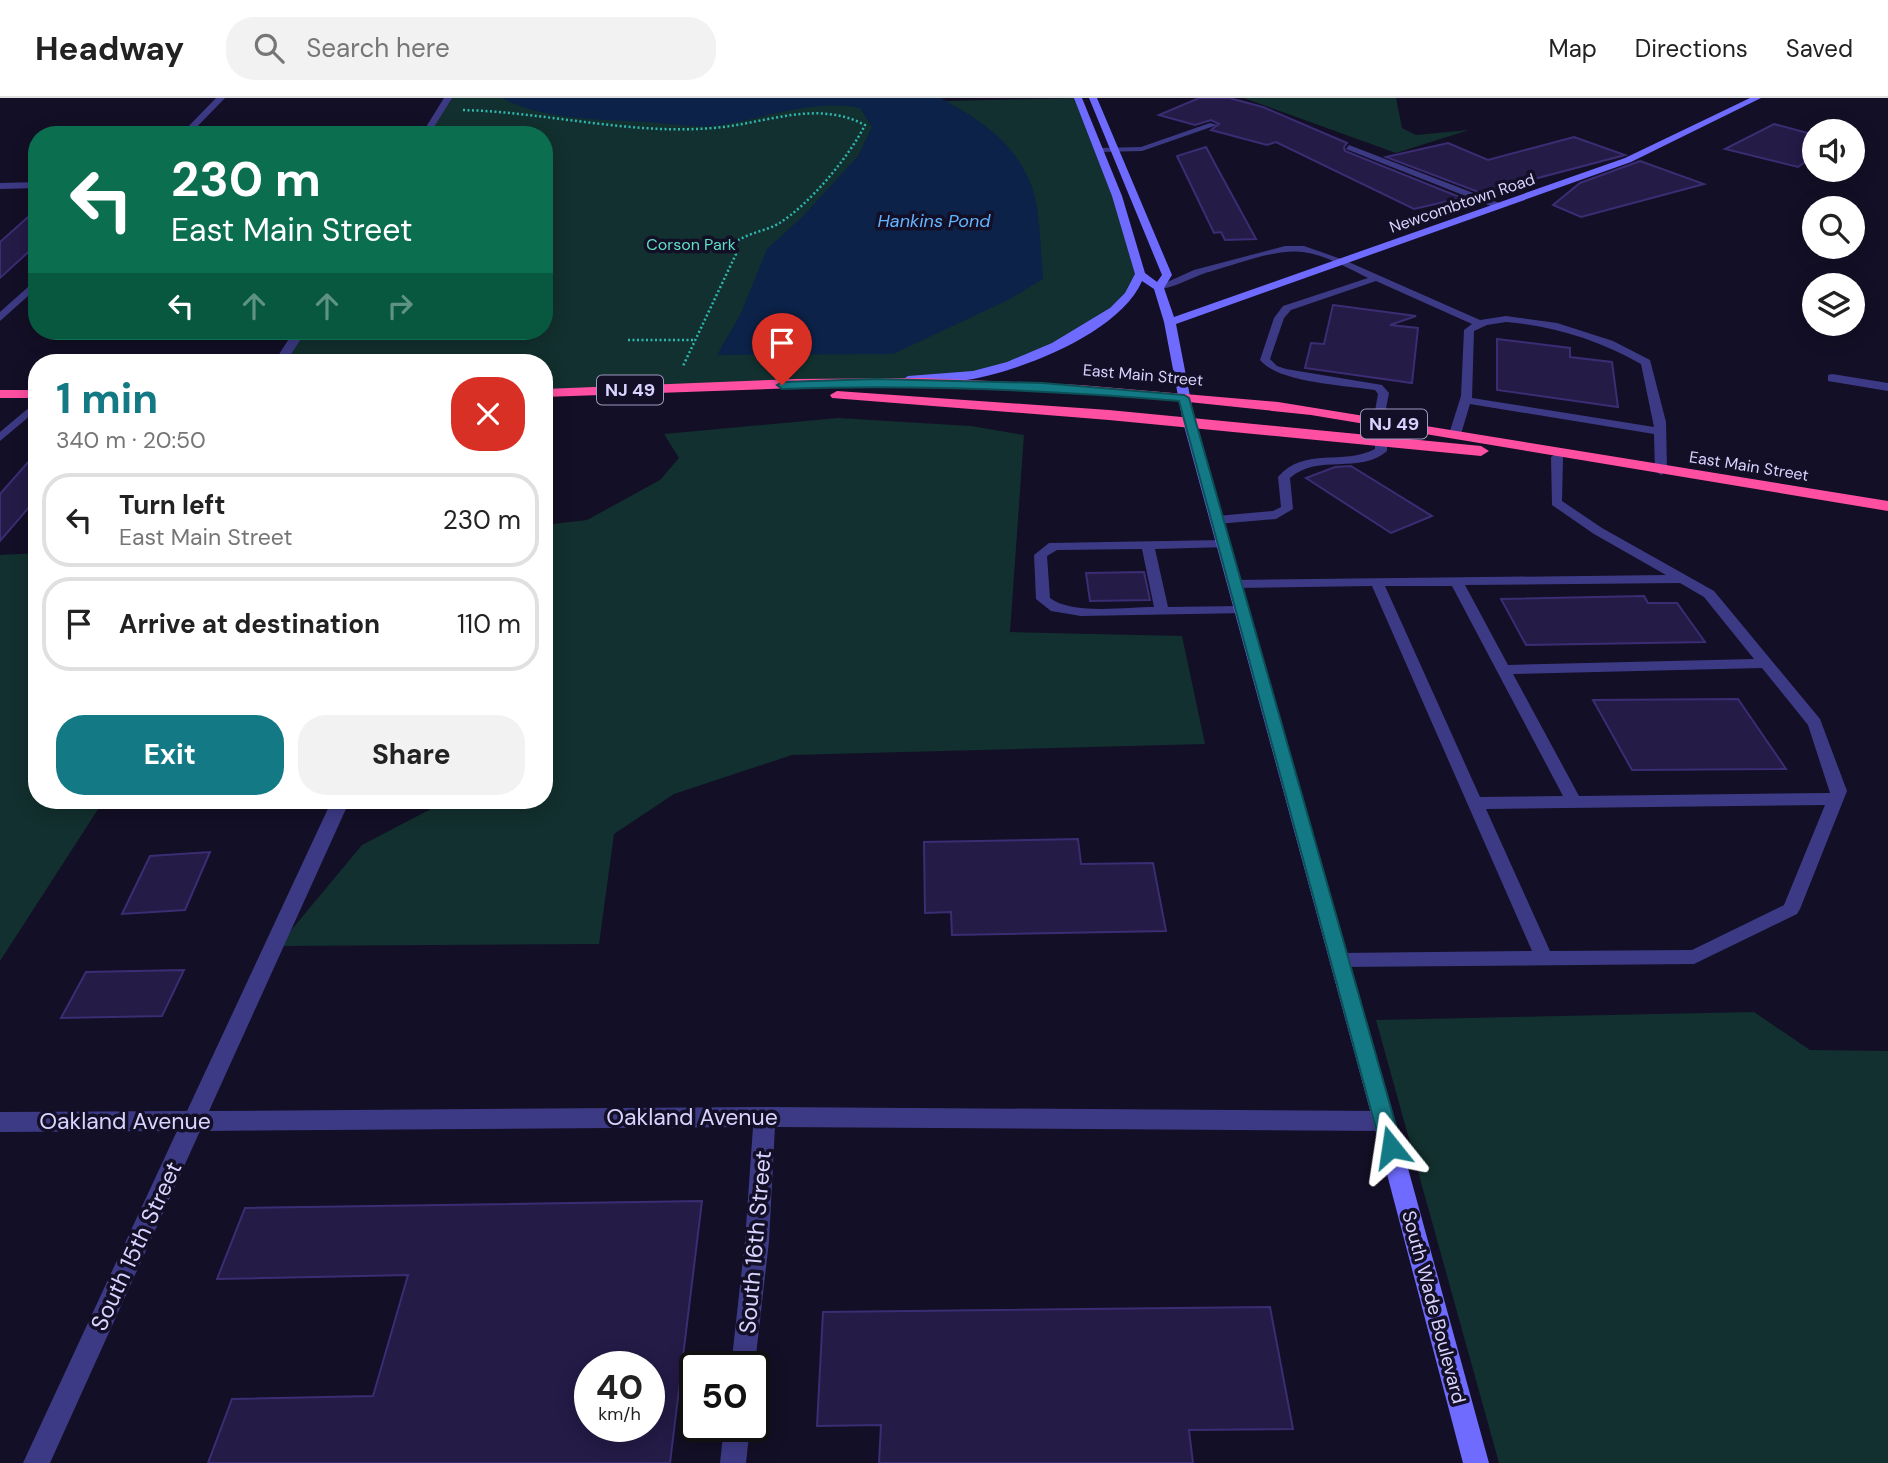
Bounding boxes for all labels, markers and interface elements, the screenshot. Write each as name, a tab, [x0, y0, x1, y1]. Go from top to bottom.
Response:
search box	[226, 17, 716, 80]
text: Headway	[35, 27, 184, 70]
icon: search	[250, 29, 288, 67]
text: Search here	[306, 31, 450, 65]
text: Map	[1549, 33, 1597, 64]
text: Directions	[1635, 33, 1748, 64]
text: Saved	[1786, 33, 1853, 64]
map controls	[1802, 119, 1865, 336]
button: sound	[1802, 119, 1865, 182]
text: 230 m	[171, 147, 321, 211]
icon: left	[56, 154, 147, 245]
street label: Newcombtown Road	[1387, 168, 1537, 238]
button: search	[1802, 196, 1865, 259]
text: East Main Street	[171, 209, 412, 251]
water label: Hankins Pond	[877, 209, 991, 233]
park label: Corson Park	[646, 234, 736, 255]
button: layers	[1802, 273, 1865, 336]
icon: left	[162, 287, 200, 325]
icon: ahead	[235, 287, 273, 325]
icon: ahead	[308, 287, 346, 325]
icon: right	[381, 287, 419, 325]
pin	[752, 313, 812, 385]
icon: arrive	[763, 324, 801, 362]
street label: East Main Street	[1082, 359, 1204, 391]
text: 1 min	[56, 371, 158, 426]
road number: NJ 49	[597, 376, 663, 404]
button: close	[451, 377, 525, 451]
road number: NJ 49	[1361, 410, 1427, 438]
text: 340 m · 20:50	[56, 425, 206, 455]
street label: East Main Street	[1688, 446, 1810, 486]
text: Turn left	[119, 488, 226, 522]
icon: left	[60, 501, 98, 539]
text: 230 m	[443, 503, 521, 537]
text: East Main Street	[119, 522, 293, 552]
icon: arrive	[60, 605, 98, 643]
text: Arrive at destination	[119, 607, 380, 641]
text: 110 m	[457, 607, 521, 641]
button: Exit	[56, 715, 284, 795]
button: Share	[298, 715, 525, 795]
street label: Oakland Avenue	[606, 1102, 778, 1132]
street label: Oakland Avenue	[39, 1106, 211, 1136]
position arrow	[1354, 1110, 1428, 1184]
street label: South 16th Street	[732, 1149, 778, 1335]
street label: South 15th Street	[84, 1157, 188, 1335]
street label: South Wade Boulevard	[1396, 1208, 1472, 1406]
speed limit sign: 50	[679, 1351, 770, 1442]
text: 40	[596, 1364, 643, 1410]
text: km/h	[598, 1402, 641, 1426]

